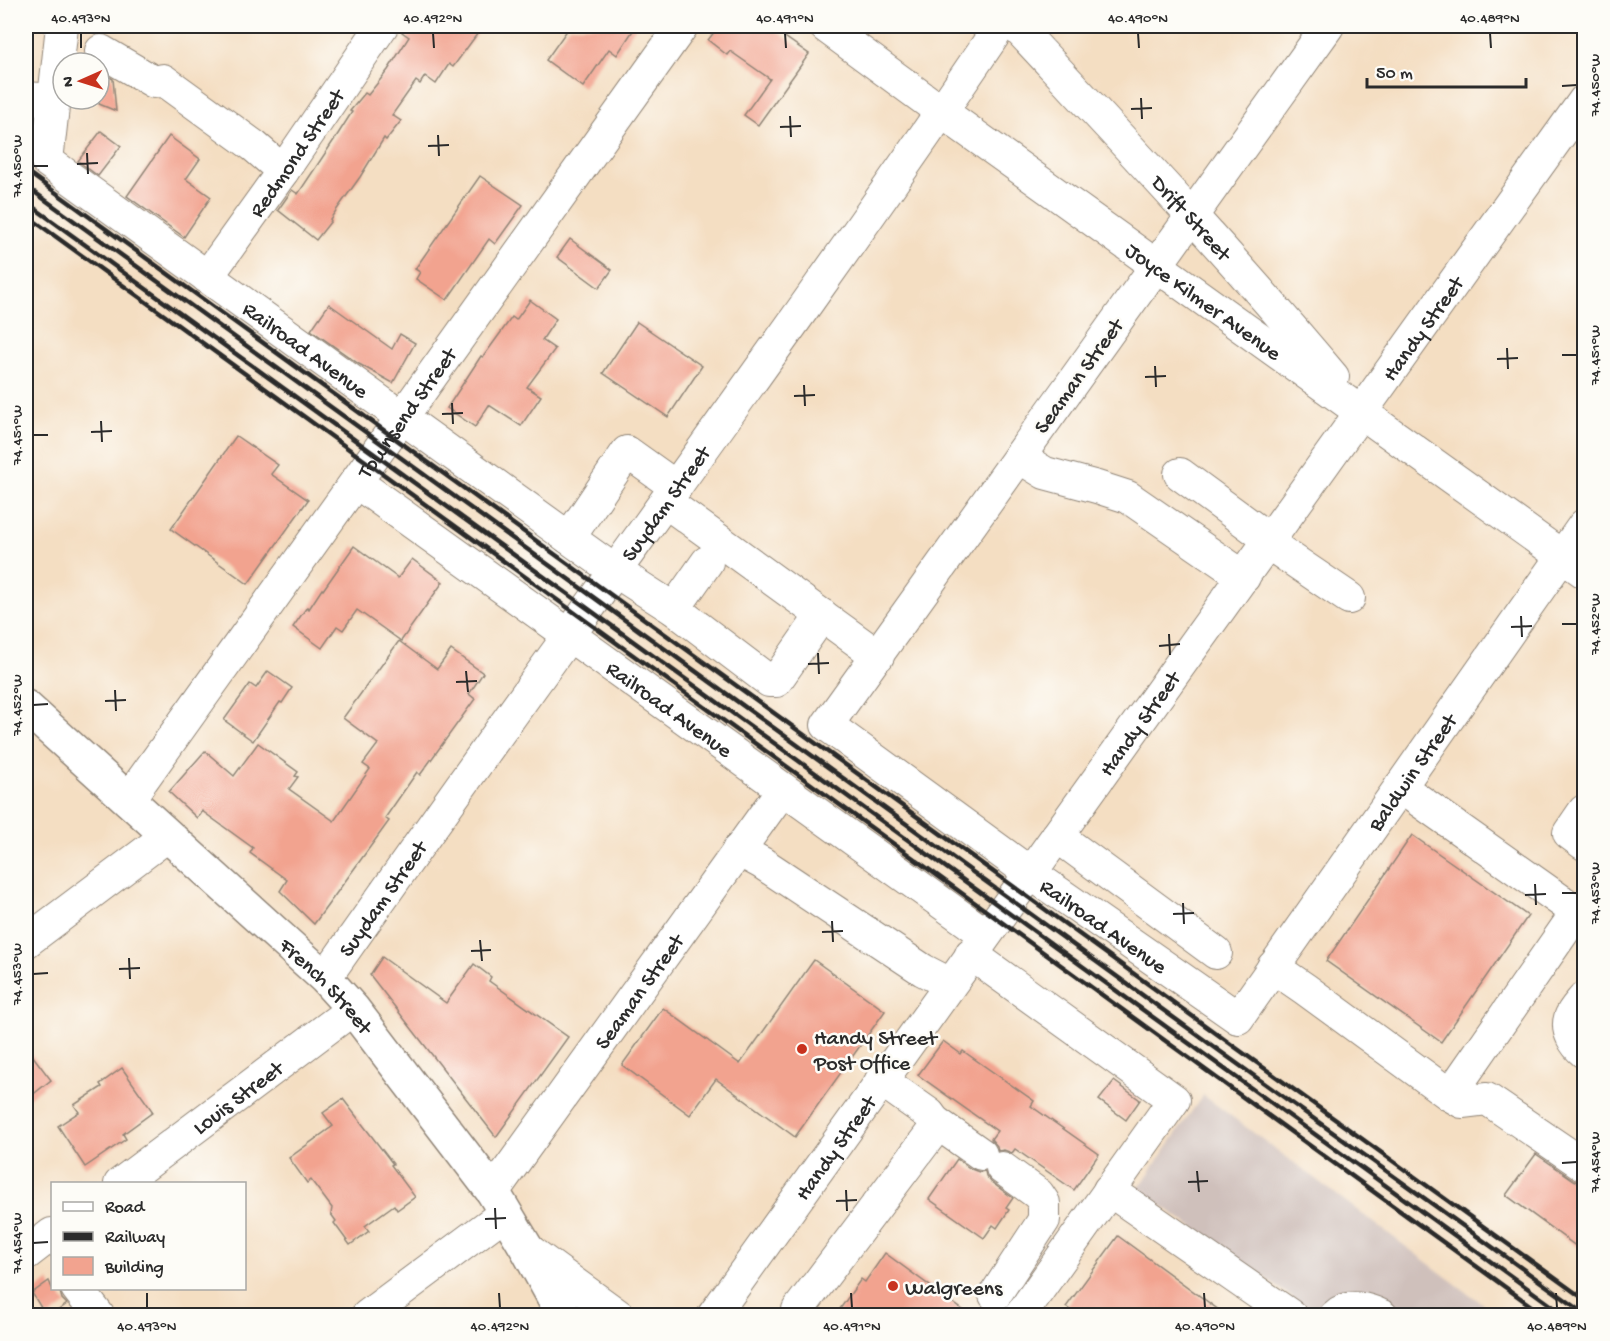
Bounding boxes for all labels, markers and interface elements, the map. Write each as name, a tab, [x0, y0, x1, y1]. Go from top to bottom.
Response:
text: 40.493°N	[51, 10, 111, 28]
text: 40.492°N	[404, 10, 463, 28]
text: 40.491°N	[756, 10, 814, 28]
text: 40.490°N	[1108, 10, 1168, 28]
text: 40.489°N	[1460, 10, 1520, 28]
north arrow	[51, 51, 111, 111]
scale bar	[1367, 51, 1526, 89]
text: 74.450°W	[1587, 53, 1605, 117]
text: 50 m	[1376, 64, 1413, 85]
text: N	[60, 75, 79, 87]
street label: Redmond Street	[245, 84, 353, 224]
text: 74.450°W	[9, 134, 27, 198]
street label: Drift Street	[1143, 170, 1236, 269]
street label: Joyce Kilmer Avenue	[1119, 239, 1286, 368]
street label: Handy Street	[1378, 271, 1472, 388]
street label: Railroad Avenue	[236, 298, 373, 406]
street label: Seaman Street	[1030, 313, 1132, 440]
text: 74.451°W	[1587, 325, 1605, 386]
street label: Townsend Street	[352, 342, 465, 486]
text: 74.451°W	[9, 405, 27, 466]
street label: Suydam Street	[617, 441, 719, 568]
text: 74.452°W	[1587, 593, 1605, 656]
street label: Railroad Avenue	[600, 657, 737, 766]
street label: Handy Street	[1095, 666, 1189, 783]
text: 74.452°W	[9, 674, 27, 737]
street label: Baldwin Street	[1364, 708, 1466, 838]
street label: Suydam Street	[335, 836, 436, 963]
text: 74.453°W	[1587, 862, 1605, 925]
street label: Railroad Avenue	[1034, 875, 1171, 982]
street label: Seaman Street	[591, 929, 693, 1056]
street label: French Street	[272, 933, 378, 1042]
text: 74.453°W	[9, 943, 27, 1006]
place label: Handy Street Post Office	[813, 1027, 939, 1078]
marker: Handy Street Post Office	[795, 1042, 809, 1056]
street label: Louis Street	[189, 1056, 291, 1142]
street label: Handy Street	[791, 1090, 885, 1207]
text: 74.454°W	[1587, 1131, 1605, 1194]
legend	[51, 1182, 246, 1290]
text: Road	[105, 1198, 146, 1219]
text: 74.454°W	[9, 1212, 27, 1275]
text: Railway	[105, 1228, 165, 1249]
text: Building	[104, 1258, 164, 1279]
place label: Walgreens	[905, 1277, 1003, 1303]
marker: Walgreens	[886, 1279, 900, 1293]
text: 40.493°N	[117, 1318, 177, 1336]
text: 40.492°N	[471, 1318, 530, 1336]
text: 40.491°N	[823, 1318, 881, 1336]
text: 40.490°N	[1175, 1318, 1235, 1336]
text: 40.489°N	[1527, 1318, 1587, 1336]

